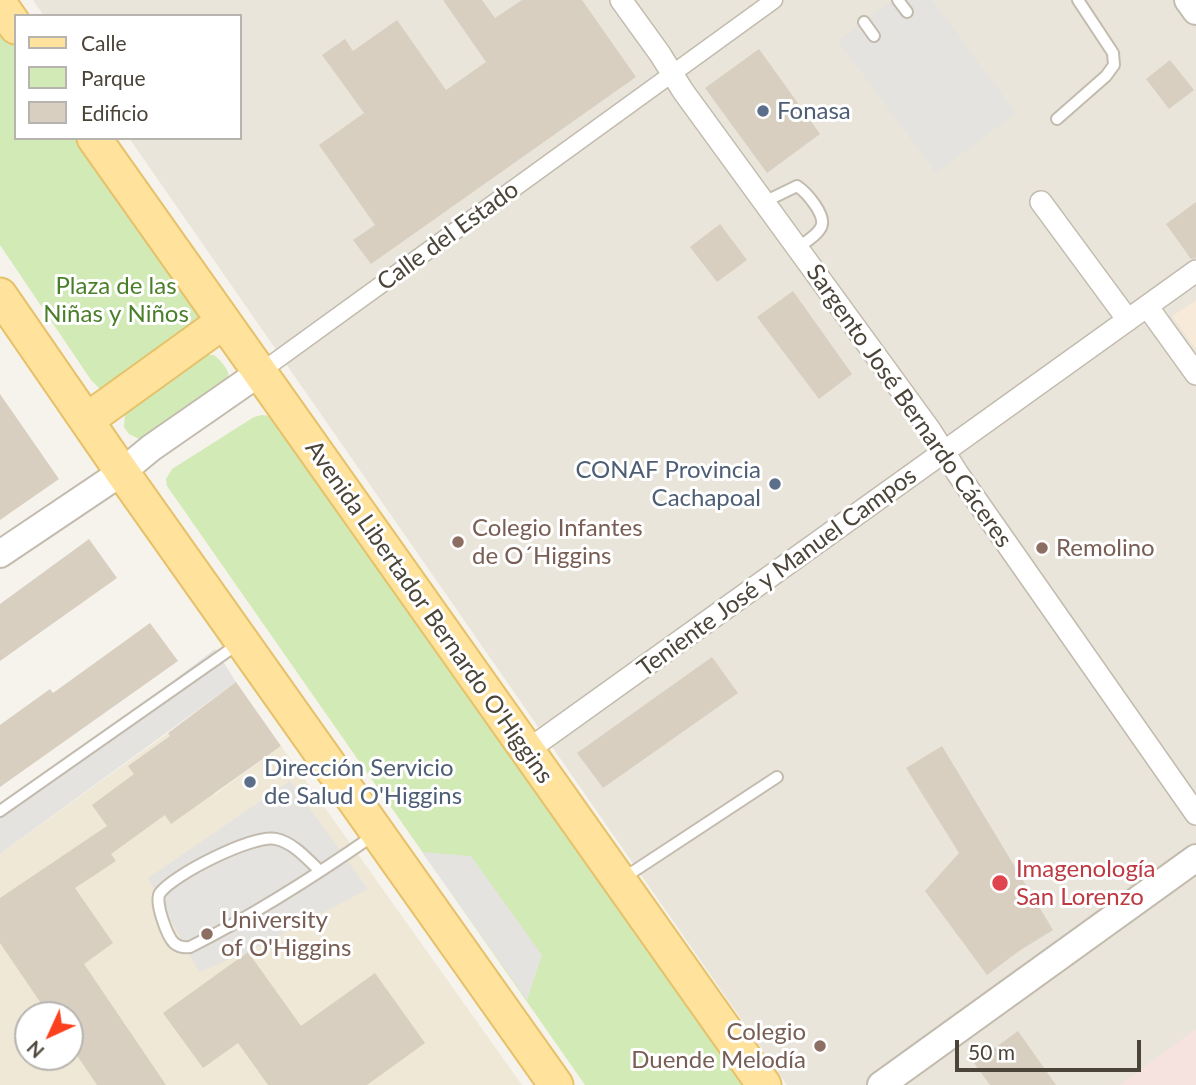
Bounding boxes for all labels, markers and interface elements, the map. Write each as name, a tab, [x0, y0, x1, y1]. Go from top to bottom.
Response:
legend	[14, 14, 242, 140]
text: Calle	[81, 30, 126, 55]
text: Parque	[81, 65, 146, 90]
place label: Fonasa	[777, 97, 851, 125]
text: Edificio	[81, 100, 148, 125]
marker: Fonasa	[755, 103, 771, 119]
street label: Calle del Estado	[372, 175, 524, 297]
street label: Sargento José Bernardo Cáceres	[800, 259, 1018, 553]
park label: Plaza de las Niñas y Niños	[43, 272, 189, 328]
street label: Avenida Libertador Bernardo O'Higgins	[299, 435, 559, 789]
place label: CONAF Provincia Cachapoal	[575, 456, 761, 512]
street label: Teniente José y Manuel Campos	[632, 461, 922, 683]
marker: CONAF Provincia Cachapoal	[767, 476, 783, 492]
place label: Colegio Infantes de O´Higgins	[472, 514, 643, 570]
marker: Colegio Infantes de O´Higgins	[450, 534, 466, 550]
place label: Remolino	[1056, 534, 1155, 562]
marker: Remolino	[1034, 540, 1050, 556]
place label: Dirección Servicio de Salud O'Higgins	[264, 754, 462, 810]
marker: Dirección Servicio de Salud O'Higgins	[242, 774, 258, 790]
place label: Imagenología San Lorenzo	[1016, 855, 1156, 911]
marker: Imagenología San Lorenzo	[990, 873, 1010, 893]
place label: University of O'Higgins	[221, 906, 351, 962]
marker: University of O'Higgins	[199, 926, 215, 942]
north arrow	[14, 1001, 84, 1071]
place label: Colegio Duende Melodía	[631, 1018, 806, 1074]
scale bar	[958, 1026, 1144, 1070]
text: N	[22, 1036, 49, 1063]
marker: Colegio Duende Melodía	[812, 1038, 828, 1054]
text: 50 m	[968, 1039, 1015, 1064]

